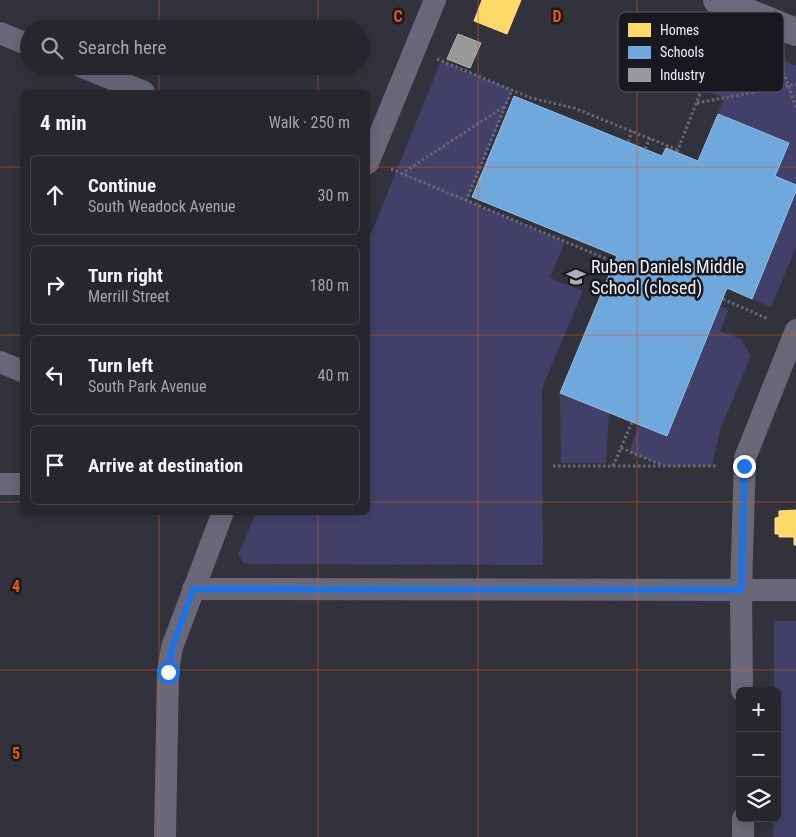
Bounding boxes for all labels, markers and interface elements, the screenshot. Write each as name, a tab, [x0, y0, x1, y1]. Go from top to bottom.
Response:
text: C	[393, 7, 403, 26]
text: D	[552, 7, 562, 26]
legend	[618, 12, 784, 92]
search box	[20, 20, 370, 75]
text: Homes	[660, 22, 699, 38]
icon: search	[38, 34, 66, 62]
text: Search here	[78, 36, 166, 59]
text: Schools	[660, 44, 704, 60]
text: Industry	[660, 67, 705, 83]
text: 4 min	[40, 111, 87, 135]
text: Walk · 250 m	[269, 113, 350, 132]
text: Continue	[88, 174, 156, 197]
icon: ahead	[41, 181, 69, 209]
text: 30 m	[317, 186, 349, 205]
text: South Weadock Avenue	[88, 197, 236, 216]
place label: Ruben Daniels Middle School (closed)	[591, 256, 744, 299]
text: Turn right	[88, 264, 163, 287]
school or university icon: Ruben Daniels Middle School (closed)	[565, 266, 587, 288]
icon: right	[41, 271, 69, 299]
text: 180 m	[310, 276, 349, 295]
text: Merrill Street	[88, 287, 170, 306]
text: Turn left	[88, 354, 153, 377]
icon: left	[41, 361, 69, 389]
text: 40 m	[317, 366, 349, 385]
text: South Park Avenue	[88, 377, 206, 396]
icon: arrive	[41, 451, 69, 479]
text: Arrive at destination	[88, 454, 243, 477]
route end	[733, 455, 756, 478]
text: 4	[12, 577, 20, 596]
route start	[157, 661, 180, 684]
map controls	[736, 687, 781, 822]
button: +	[736, 687, 781, 732]
button: −	[736, 732, 781, 777]
text: 5	[12, 744, 20, 763]
button: layers	[736, 777, 781, 822]

